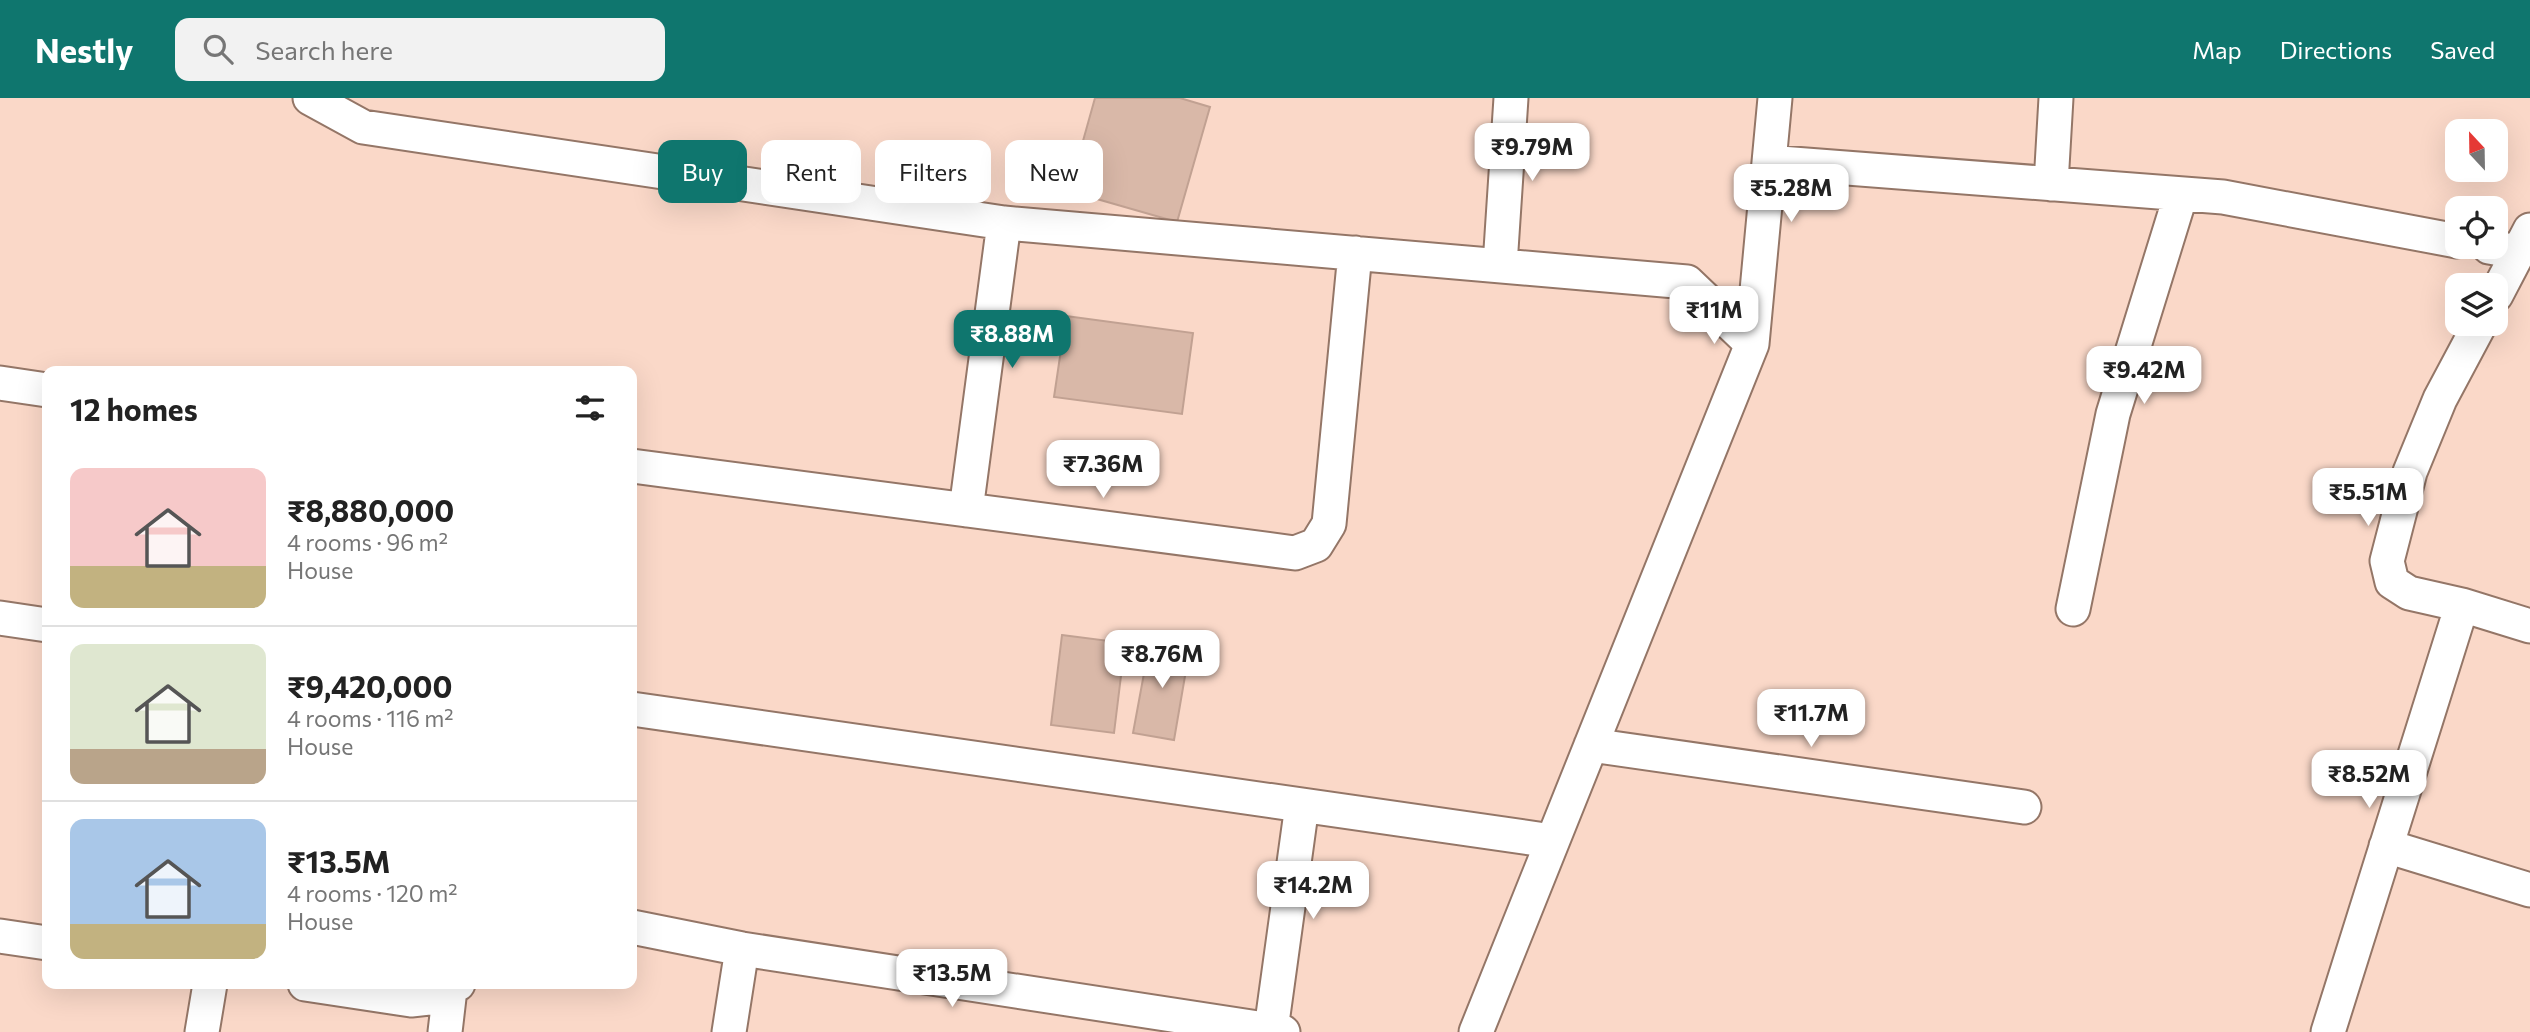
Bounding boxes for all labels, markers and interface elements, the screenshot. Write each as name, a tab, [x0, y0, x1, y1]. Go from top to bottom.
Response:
search box	[175, 18, 665, 81]
text: Nestly	[35, 29, 133, 70]
icon: search	[199, 30, 237, 68]
text: Search here	[255, 34, 393, 65]
text: Map	[2192, 35, 2242, 64]
text: Directions	[2280, 35, 2392, 64]
text: Saved	[2430, 35, 2495, 64]
north arrow	[2445, 119, 2508, 182]
map controls	[2445, 119, 2508, 336]
pin: ₹9.79M	[1475, 123, 1589, 183]
text: ₹9.79M	[1491, 132, 1573, 160]
chip: Buy	[658, 140, 747, 203]
chip: Rent	[761, 140, 861, 203]
chip: Filters	[875, 140, 991, 203]
chip: New	[1005, 140, 1103, 203]
pin: ₹5.28M	[1734, 164, 1848, 224]
text: ₹5.28M	[1750, 173, 1832, 201]
button: locate	[2445, 196, 2508, 259]
button: layers	[2445, 273, 2508, 336]
pin: ₹11M	[1673, 286, 1755, 346]
text: ₹11M	[1685, 295, 1743, 323]
pin: ₹8.88M	[955, 310, 1069, 370]
text: ₹8.88M	[970, 319, 1054, 347]
pin: ₹9.42M	[2087, 346, 2201, 406]
text: ₹9.42M	[2102, 355, 2186, 383]
icon: filters	[571, 389, 609, 427]
text: 12 homes	[70, 390, 198, 427]
pin: ₹7.36M	[1046, 440, 1160, 500]
text: ₹7.36M	[1063, 449, 1143, 477]
pin: ₹5.51M	[2311, 468, 2425, 528]
text: ₹5.51M	[2328, 477, 2408, 505]
text: ₹8,880,000	[287, 491, 454, 528]
icon: home	[126, 496, 210, 580]
text: 4 rooms · 96 m²	[287, 528, 448, 556]
text: House	[287, 556, 353, 584]
pin: ₹8.76M	[1105, 630, 1219, 690]
text: ₹8.76M	[1121, 639, 1203, 667]
text: ₹9,420,000	[287, 667, 452, 704]
icon: home	[126, 672, 210, 756]
pin: ₹11.7M	[1754, 690, 1868, 749]
text: ₹11.7M	[1773, 698, 1849, 726]
text: 4 rooms · 116 m²	[287, 704, 454, 732]
text: House	[287, 732, 353, 760]
pin: ₹8.52M	[2312, 750, 2426, 810]
text: ₹8.52M	[2328, 759, 2410, 787]
text: ₹13.5M	[287, 842, 391, 879]
icon: home	[126, 847, 210, 931]
pin: ₹14.2M	[1256, 862, 1370, 921]
text: ₹14.2M	[1273, 870, 1353, 898]
text: 4 rooms · 120 m²	[287, 879, 458, 907]
text: House	[287, 907, 353, 935]
pin: ₹13.5M	[895, 950, 1009, 1009]
text: ₹13.5M	[912, 958, 992, 986]

